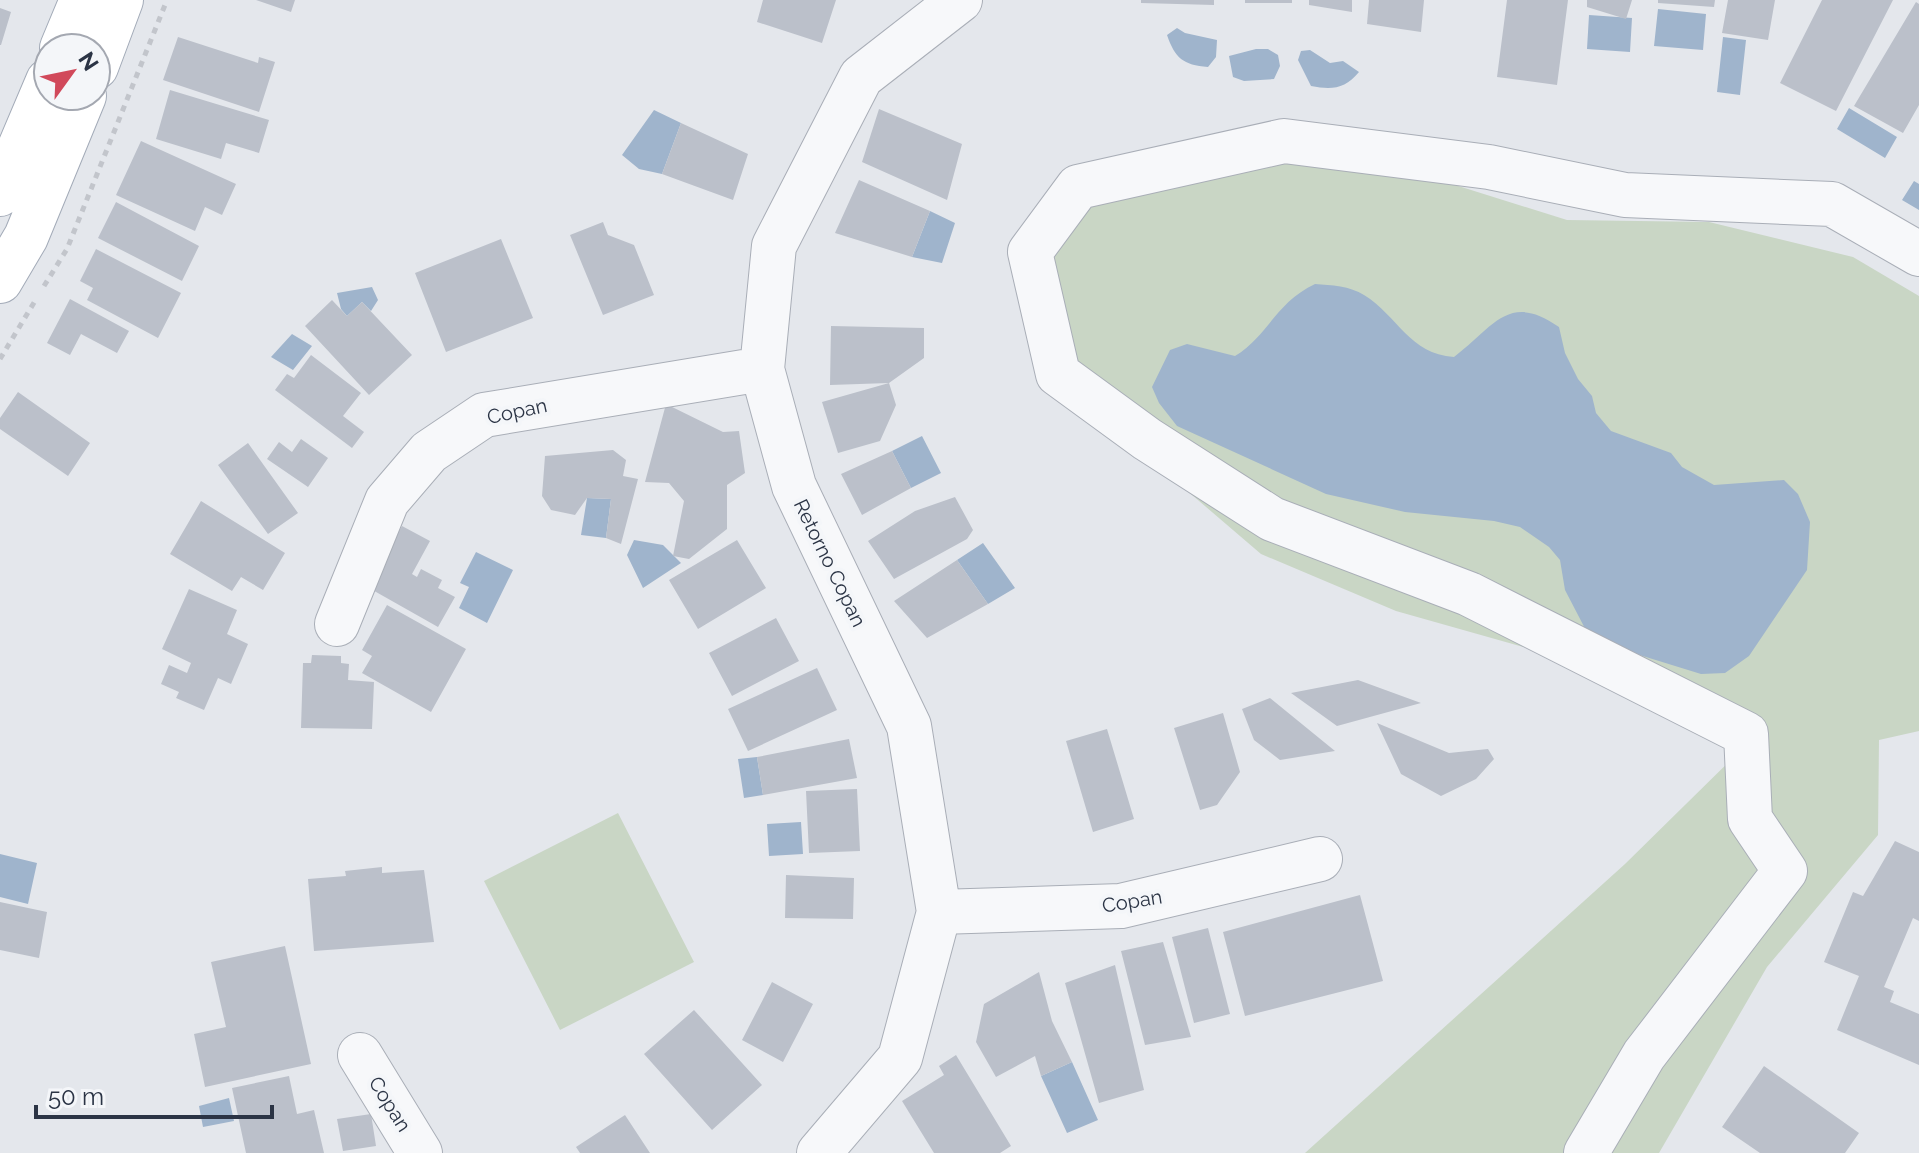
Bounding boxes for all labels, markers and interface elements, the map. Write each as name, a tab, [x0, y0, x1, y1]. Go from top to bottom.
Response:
north arrow	[32, 32, 112, 112]
text: N	[73, 47, 104, 75]
street label: Copan	[485, 393, 549, 429]
street label: Retorno Copan	[789, 495, 871, 631]
street label: Copan	[1100, 884, 1164, 918]
scale bar	[36, 1069, 272, 1119]
street label: Copan	[364, 1072, 416, 1136]
text: 50 m	[48, 1082, 104, 1111]

